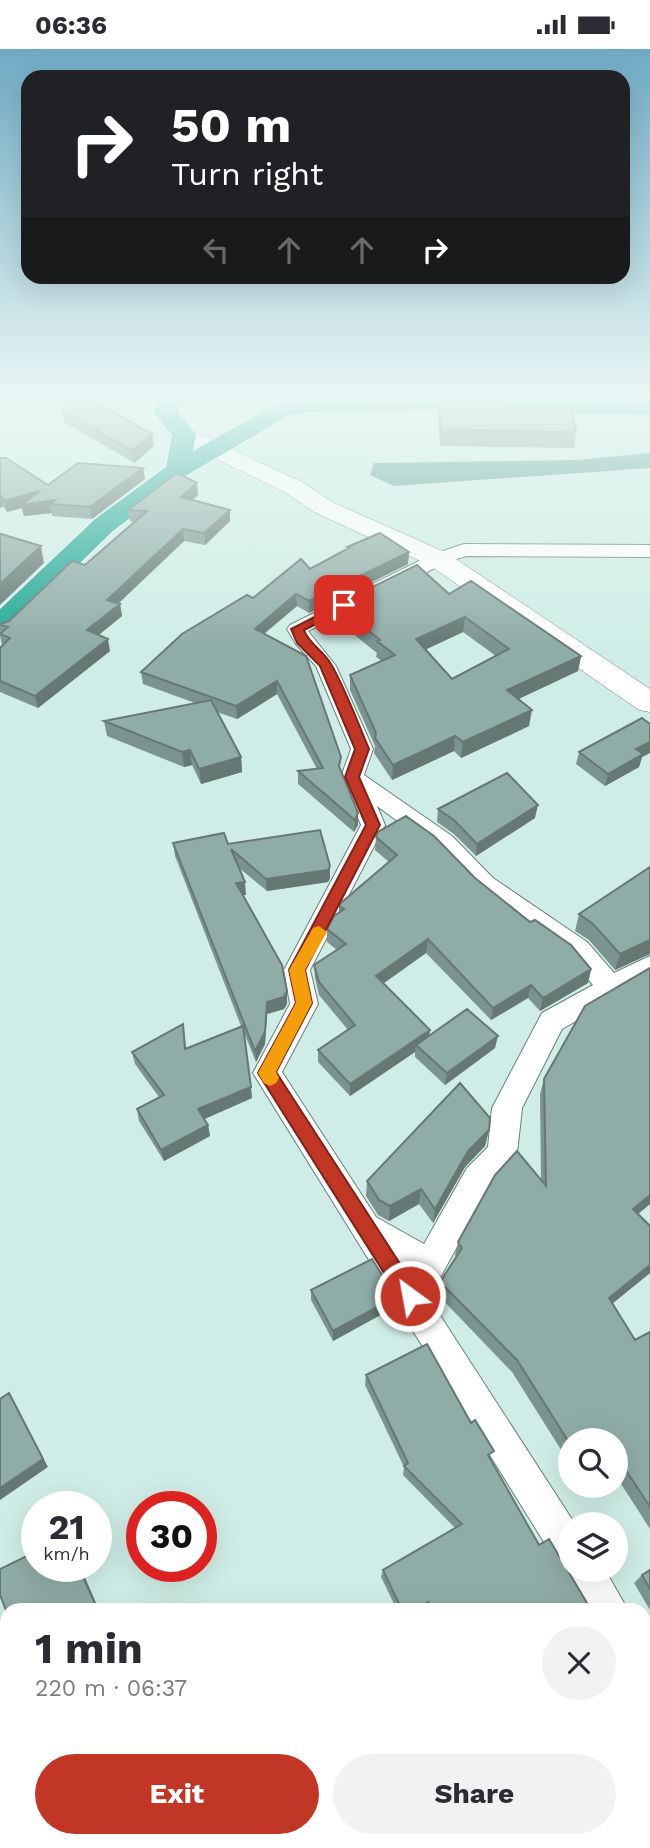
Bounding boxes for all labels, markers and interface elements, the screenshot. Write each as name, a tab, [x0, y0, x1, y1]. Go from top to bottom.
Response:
text: 06:36	[35, 10, 107, 40]
text: 50 m	[171, 96, 291, 154]
icon: right	[56, 98, 147, 189]
text: Turn right	[171, 155, 323, 193]
icon: left	[197, 231, 235, 269]
icon: ahead	[270, 231, 308, 269]
icon: ahead	[343, 231, 381, 269]
icon: right	[416, 231, 454, 269]
pin	[314, 575, 374, 635]
icon: arrive	[325, 586, 363, 624]
position arrow	[373, 1259, 447, 1333]
map controls	[558, 1428, 628, 1582]
button: search	[558, 1428, 628, 1498]
speed limit sign: 30	[126, 1491, 217, 1582]
text: 21	[49, 1506, 84, 1548]
button: layers	[558, 1512, 628, 1582]
text: km/h	[43, 1543, 90, 1564]
text: 1 min	[35, 1624, 143, 1673]
button: close	[542, 1626, 616, 1700]
text: 220 m · 06:37	[35, 1675, 187, 1702]
button: Exit	[35, 1754, 319, 1834]
button: Share	[333, 1754, 616, 1834]

